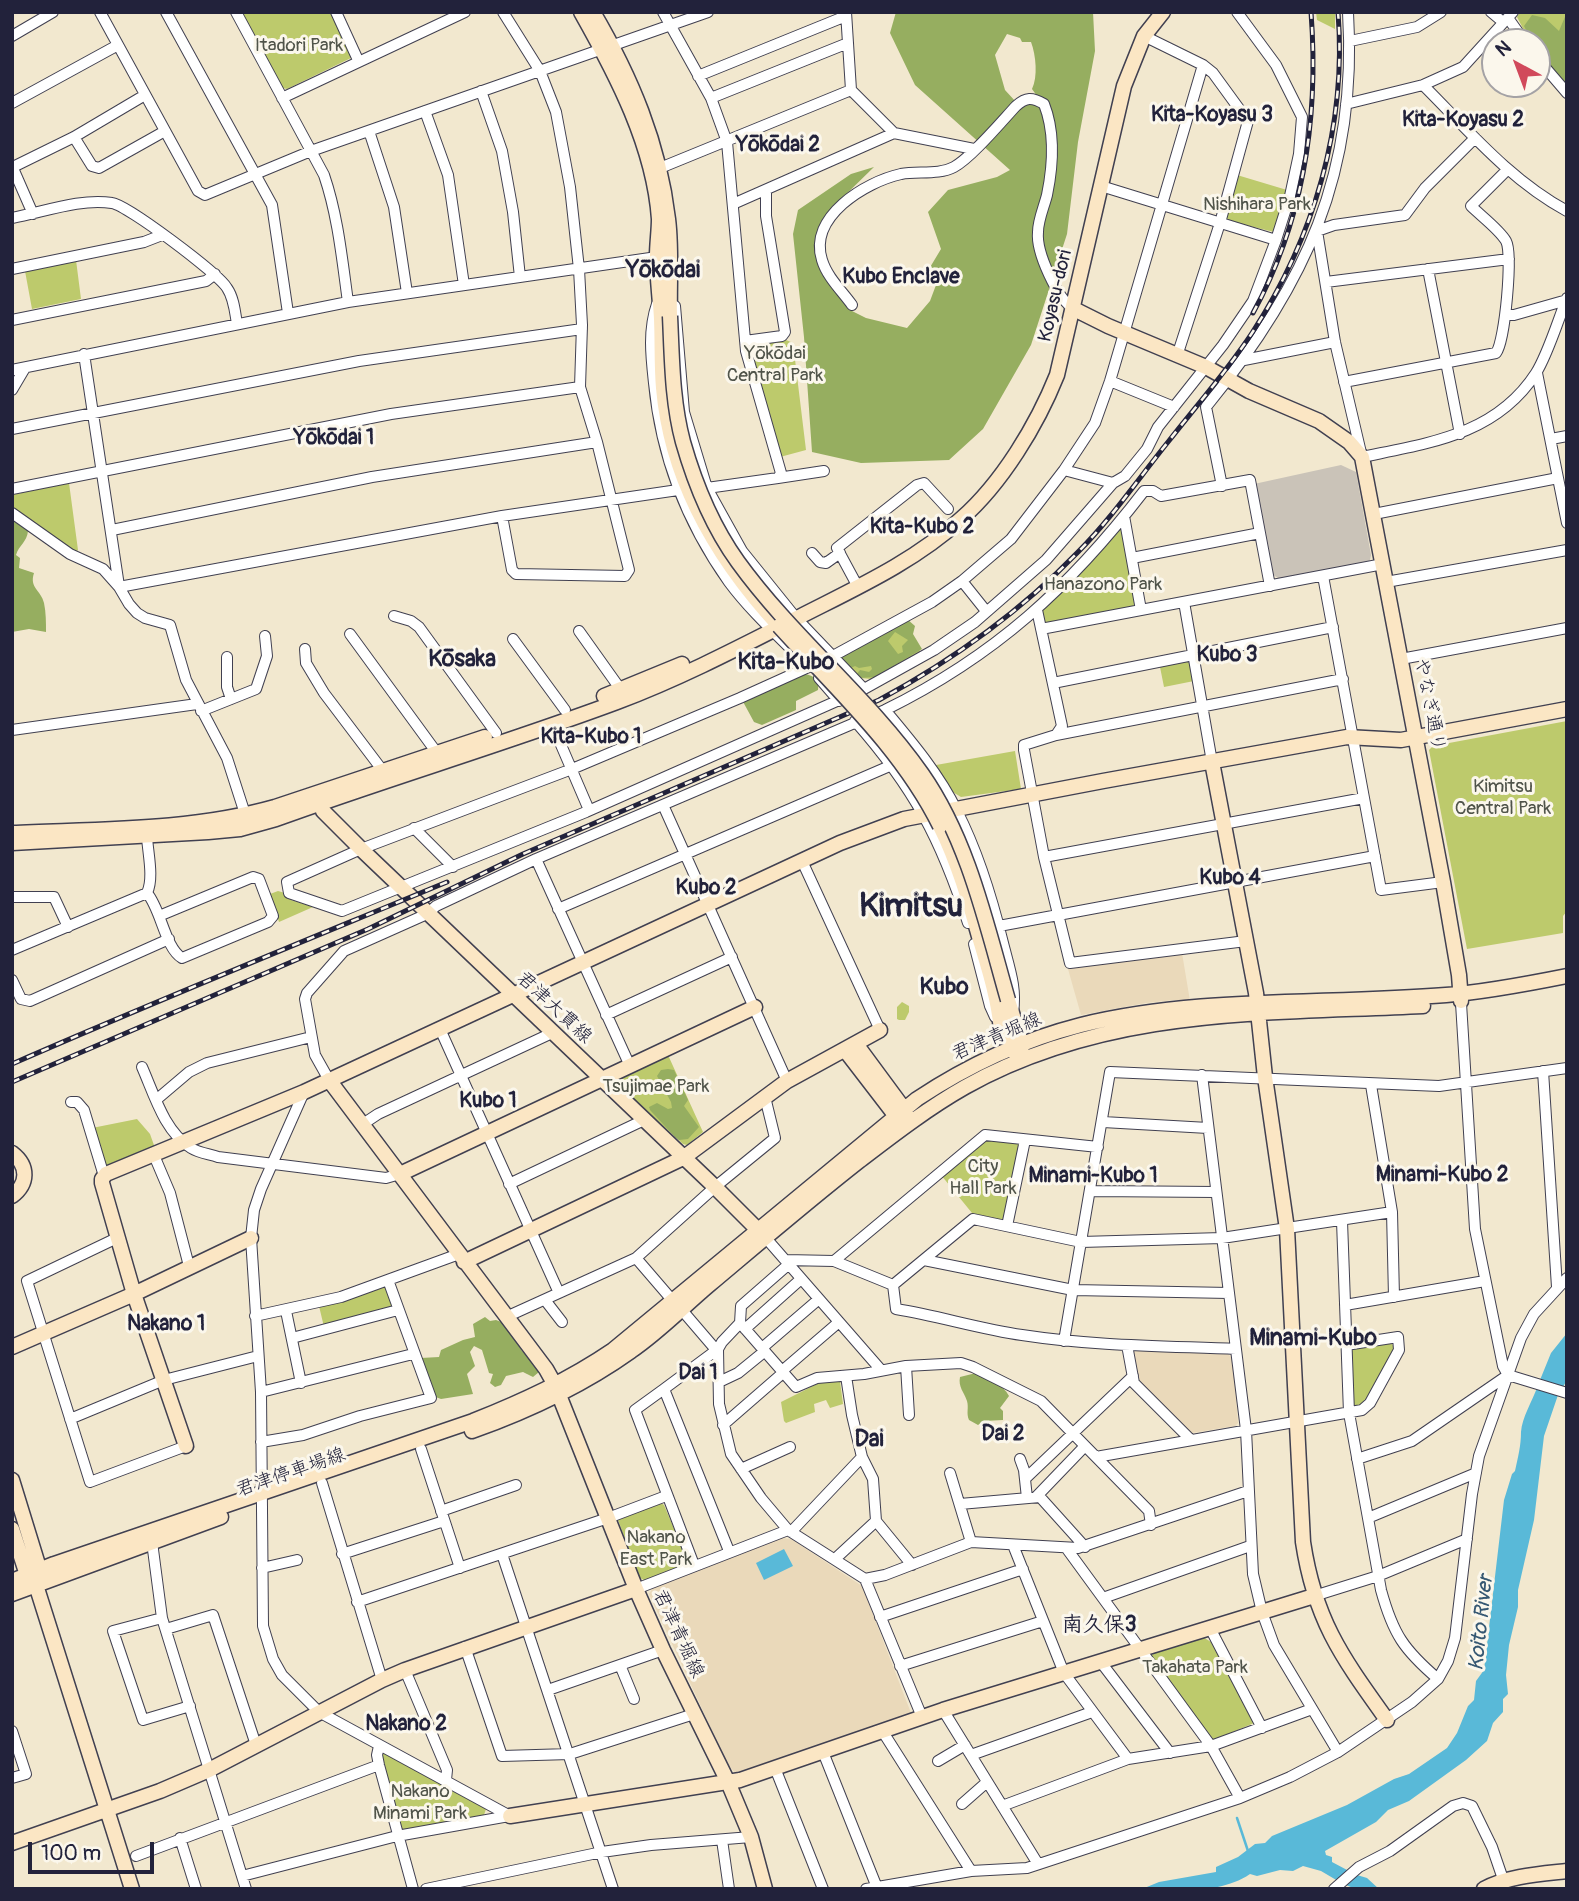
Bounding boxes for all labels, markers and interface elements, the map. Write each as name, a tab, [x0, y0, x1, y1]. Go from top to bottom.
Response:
north arrow	[1481, 28, 1551, 98]
park label: Itadori Park	[255, 35, 343, 57]
text: N	[1491, 35, 1516, 62]
district label: Kita-Koyasu 3	[1151, 103, 1273, 129]
district label: Kita-Koyasu 2	[1402, 108, 1524, 134]
district label: Yōkōdai 2	[736, 133, 820, 159]
park label: Nishihara Park	[1203, 194, 1311, 216]
street label: Koyasu-dori	[1034, 248, 1078, 344]
district label: Yōkōdai	[626, 257, 700, 285]
district label: Kubo Enclave	[842, 265, 960, 291]
park label: Yōkōdai Central Park	[727, 343, 823, 387]
district label: Yōkōdai 1	[294, 426, 374, 452]
district label: Kita-Kubo 2	[870, 515, 974, 541]
park label: Hanazono Park	[1044, 574, 1162, 596]
district label: Kubo 3	[1196, 643, 1258, 669]
district label: Kōsaka	[428, 646, 496, 674]
district label: Kita-Kubo	[738, 649, 834, 677]
street label: やなぎ通り	[1409, 656, 1449, 754]
district label: Kita-Kubo 1	[540, 725, 642, 751]
park label: Kimitsu Central Park	[1455, 776, 1551, 820]
district label: Kubo 4	[1199, 866, 1261, 892]
district label: Kubo 2	[675, 876, 737, 902]
district label: Kimitsu	[859, 888, 963, 928]
street label: 君津大貫線	[511, 967, 597, 1049]
district label: Kubo	[919, 974, 969, 1002]
street label: 君津青堀線	[949, 1008, 1045, 1066]
park label: Tsujimae Park	[602, 1076, 710, 1098]
district label: Kubo 1	[459, 1089, 517, 1115]
park label: City Hall Park	[949, 1156, 1017, 1200]
district label: Minami-Kubo 2	[1376, 1163, 1508, 1189]
district label: Minami-Kubo 1	[1028, 1164, 1158, 1190]
district label: Nakano 1	[127, 1312, 205, 1338]
district label: Minami-Kubo	[1249, 1325, 1377, 1353]
district label: Dai 1	[678, 1361, 718, 1387]
district label: Dai 2	[982, 1422, 1024, 1448]
district label: Dai	[854, 1426, 884, 1454]
street label: 君津停車場線	[233, 1444, 349, 1502]
park label: Nakano East Park	[620, 1527, 692, 1571]
water label: Koito River	[1464, 1574, 1500, 1672]
street label: 君津青堀線	[648, 1586, 708, 1682]
district label: 南久保3	[1062, 1613, 1136, 1639]
park label: Takahata Park	[1142, 1657, 1248, 1679]
district label: Nakano 2	[365, 1712, 447, 1738]
park label: Nakano Minami Park	[373, 1781, 467, 1825]
scale bar	[32, 1828, 158, 1872]
text: 100 m	[41, 1840, 101, 1867]

